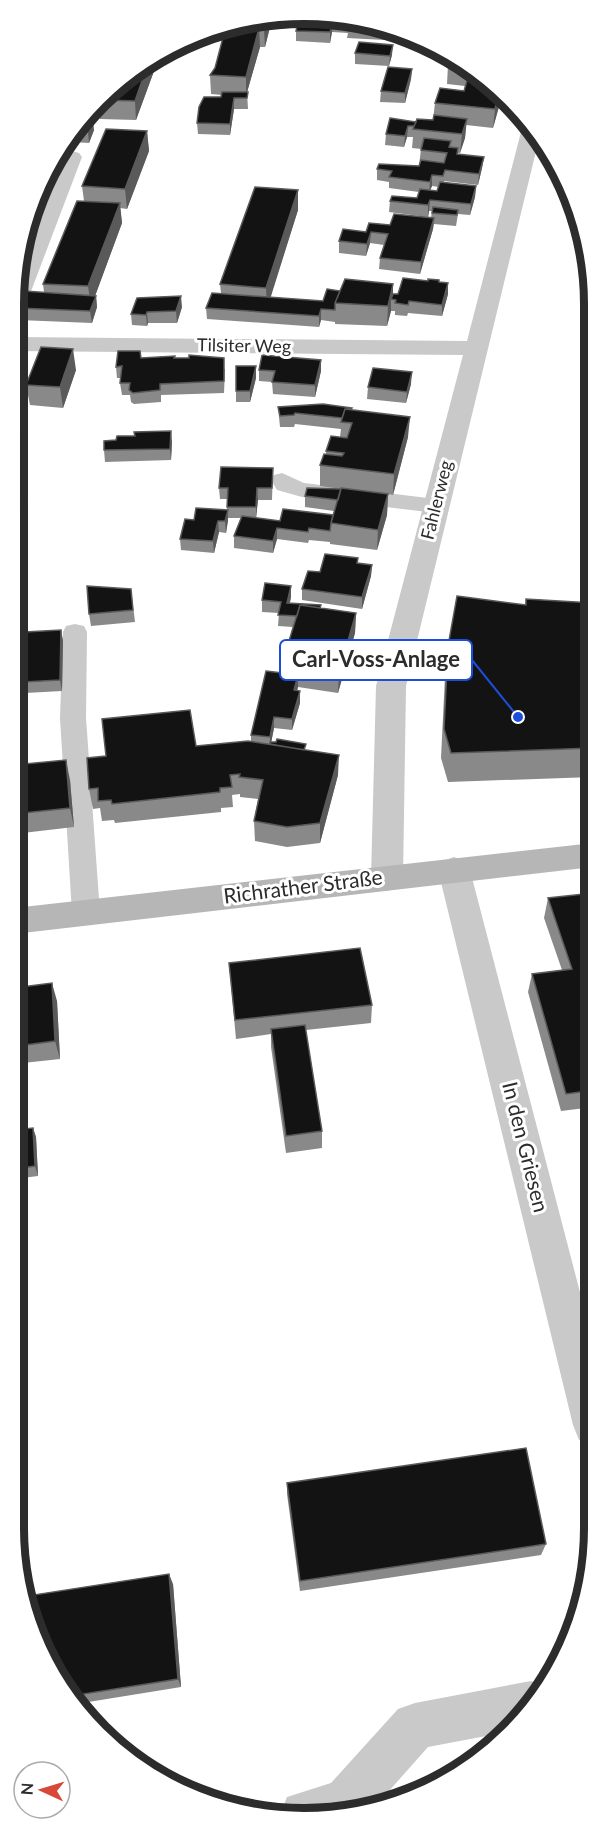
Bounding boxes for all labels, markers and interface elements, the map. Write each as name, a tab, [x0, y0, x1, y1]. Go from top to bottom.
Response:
street label: Tilsiter Weg	[197, 333, 291, 357]
street label: Fahlerweg	[416, 458, 457, 542]
callout: Carl-Voss-Anlage	[280, 640, 472, 680]
text: Carl-Voss-Anlage	[292, 645, 460, 672]
street label: Richrather Straße	[222, 863, 384, 908]
street label: In den Griesen	[498, 1079, 555, 1214]
north arrow	[12, 1760, 72, 1820]
text: N	[17, 1782, 36, 1796]

